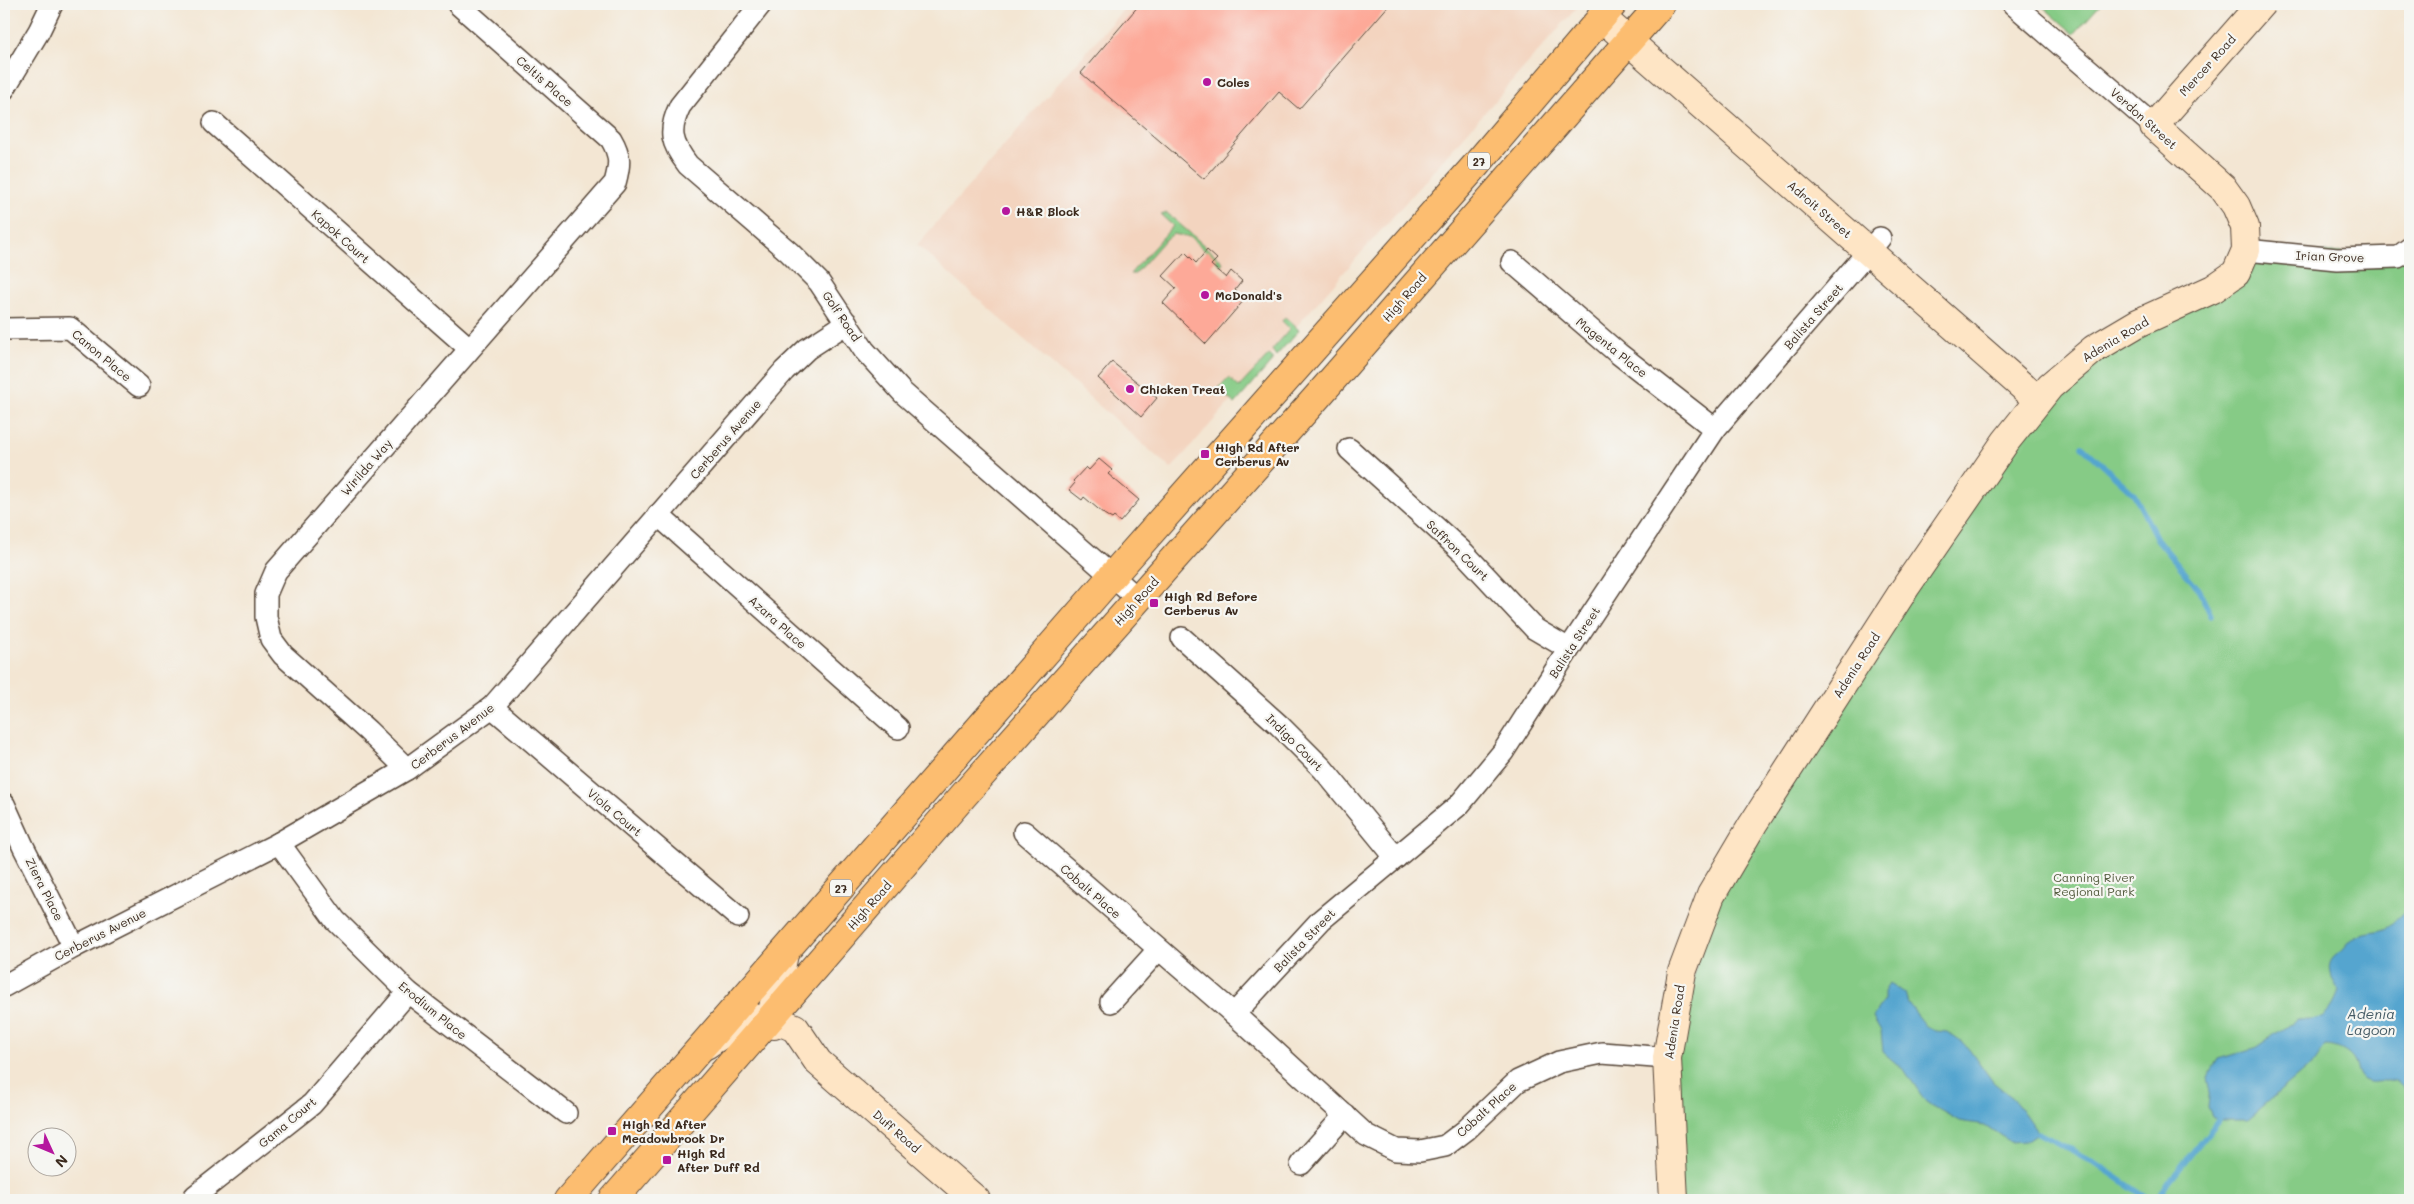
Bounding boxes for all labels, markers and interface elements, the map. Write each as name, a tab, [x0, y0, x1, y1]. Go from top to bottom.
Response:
street label: Mercer Road	[2175, 31, 2239, 99]
street label: Celtis Place	[513, 52, 577, 110]
place label: Coles	[1217, 74, 1250, 90]
marker: Coles	[1201, 76, 1213, 88]
street label: Verdon Street	[2107, 84, 2181, 152]
road number: 27	[1468, 153, 1490, 170]
street label: Adroit Street	[1785, 177, 1855, 241]
place label: H&R Block	[1016, 203, 1080, 219]
marker: H&R Block	[1000, 205, 1012, 217]
street label: Kapok Court	[309, 206, 373, 266]
street label: Irian Grove	[2295, 247, 2365, 265]
street label: High Road	[1378, 269, 1430, 325]
street label: Balista Street	[1780, 280, 1846, 352]
place label: McDonald's	[1215, 287, 1282, 303]
street label: Golf Road	[819, 288, 865, 345]
marker: McDonald's	[1199, 289, 1211, 301]
street label: Magenta Place	[1573, 313, 1651, 381]
street label: Adenia Road	[2079, 313, 2152, 365]
street label: Canon Place	[69, 326, 135, 384]
place label: Chicken Treat	[1140, 381, 1225, 397]
marker: Chicken Treat	[1124, 383, 1136, 395]
street label: Cerberus Avenue	[686, 396, 764, 482]
street label: Wirilda Way	[337, 435, 395, 499]
place label: High Rd After Cerberus Av	[1215, 439, 1300, 469]
marker: High Rd After Cerberus Av	[1199, 448, 1211, 460]
street label: Saffron Court	[1423, 516, 1493, 584]
street label: High Road	[1110, 573, 1162, 629]
place label: High Rd Before Cerberus Av	[1164, 588, 1257, 618]
street label: Azara Place	[746, 592, 810, 652]
marker: High Rd Before Cerberus Av	[1148, 597, 1160, 609]
street label: Balista Street	[1545, 603, 1603, 681]
street label: Adenia Road	[1829, 629, 1883, 701]
street label: Cerberus Avenue	[407, 699, 497, 773]
street label: Indigo Court	[1263, 710, 1327, 774]
street label: Viola Court	[584, 785, 646, 839]
street label: Ziera Place	[22, 855, 68, 923]
street label: Cobalt Place	[1057, 860, 1125, 922]
park label: Canning River Regional Park	[2053, 869, 2135, 899]
street label: High Road	[843, 877, 895, 933]
road number: 27	[830, 880, 852, 896]
street label: Cerberus Avenue	[51, 904, 149, 964]
street label: Balista Street	[1270, 905, 1338, 975]
street label: Erodium Place	[395, 977, 471, 1043]
street label: Adenia Road	[1660, 983, 1688, 1060]
water label: Adenia Lagoon	[2347, 1004, 2396, 1039]
street label: Cobalt Place	[1453, 1078, 1519, 1140]
street label: Gama Court	[255, 1093, 319, 1151]
street label: Duff Road	[870, 1106, 924, 1156]
place label: High Rd After Meadowbrook Dr	[622, 1116, 724, 1146]
marker: High Rd After Meadowbrook Dr	[606, 1125, 618, 1137]
north arrow	[28, 1126, 78, 1176]
place label: High Rd After Duff Rd	[677, 1145, 760, 1175]
text: N	[51, 1151, 72, 1172]
marker: High Rd After Duff Rd	[661, 1154, 673, 1166]

